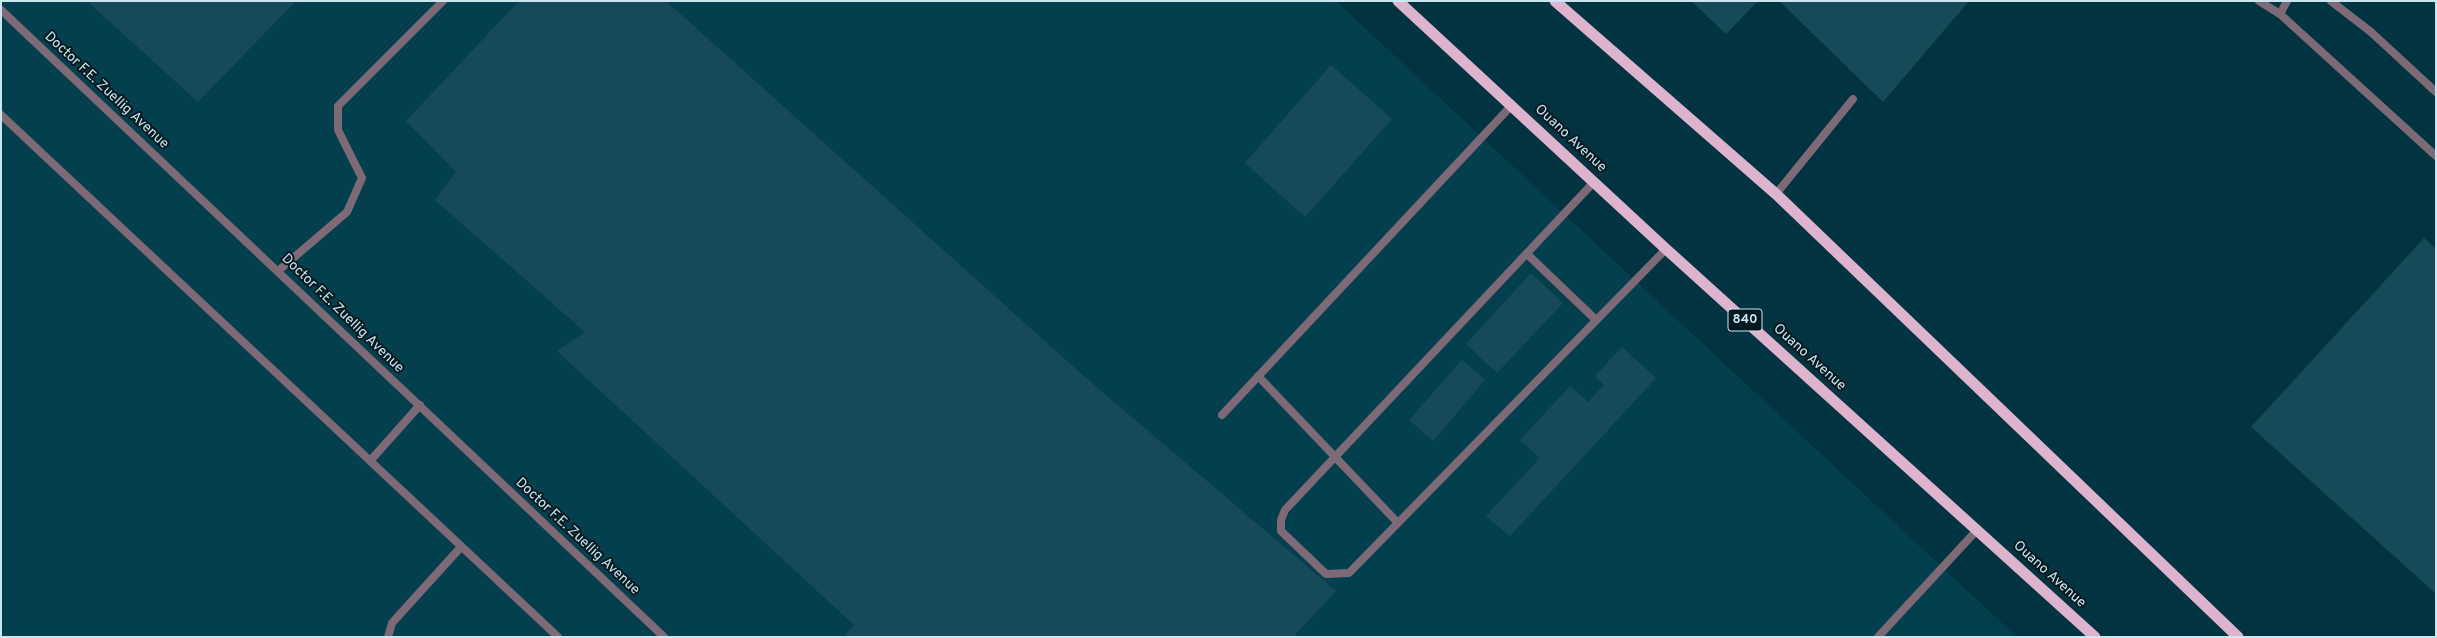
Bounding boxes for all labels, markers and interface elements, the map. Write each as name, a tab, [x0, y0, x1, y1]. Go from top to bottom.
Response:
street label: Doctor F.E. Zuellig Avenue	[40, 29, 172, 153]
street label: Ouano Avenue	[1531, 102, 1609, 176]
street label: Doctor F.E. Zuellig Avenue	[277, 251, 407, 377]
road number: 840	[1728, 309, 1762, 331]
street label: Ouano Avenue	[1769, 321, 1849, 395]
street label: Doctor F.E. Zuellig Avenue	[511, 475, 643, 599]
street label: Ouano Avenue	[2009, 538, 2089, 612]

